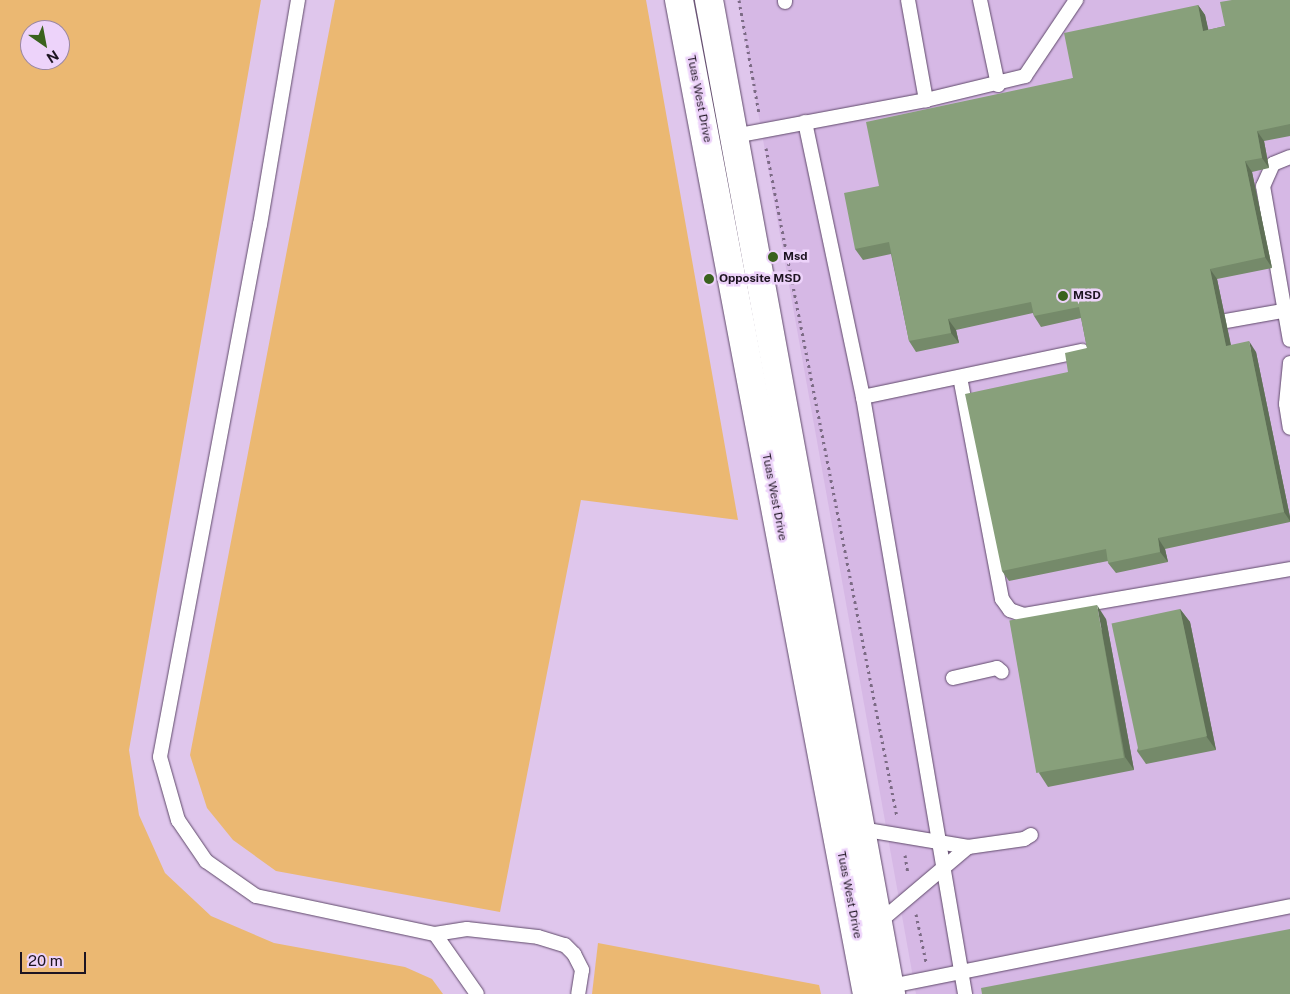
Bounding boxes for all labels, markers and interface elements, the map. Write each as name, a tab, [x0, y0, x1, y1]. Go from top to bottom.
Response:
north arrow	[20, 20, 70, 70]
text: N	[44, 47, 62, 66]
street label: Tuas West Drive	[683, 54, 715, 144]
place label: Msd	[783, 250, 808, 264]
marker: Msd	[767, 251, 779, 263]
place label: Opposite MSD	[719, 272, 801, 286]
marker: Opposite MSD	[703, 273, 715, 285]
place label: MSD	[1073, 289, 1101, 303]
marker: MSD	[1057, 290, 1069, 302]
street label: Tuas West Drive	[758, 452, 790, 542]
street label: Tuas West Drive	[833, 850, 865, 940]
scale bar	[22, 942, 89, 974]
text: 20 m	[28, 952, 63, 969]

